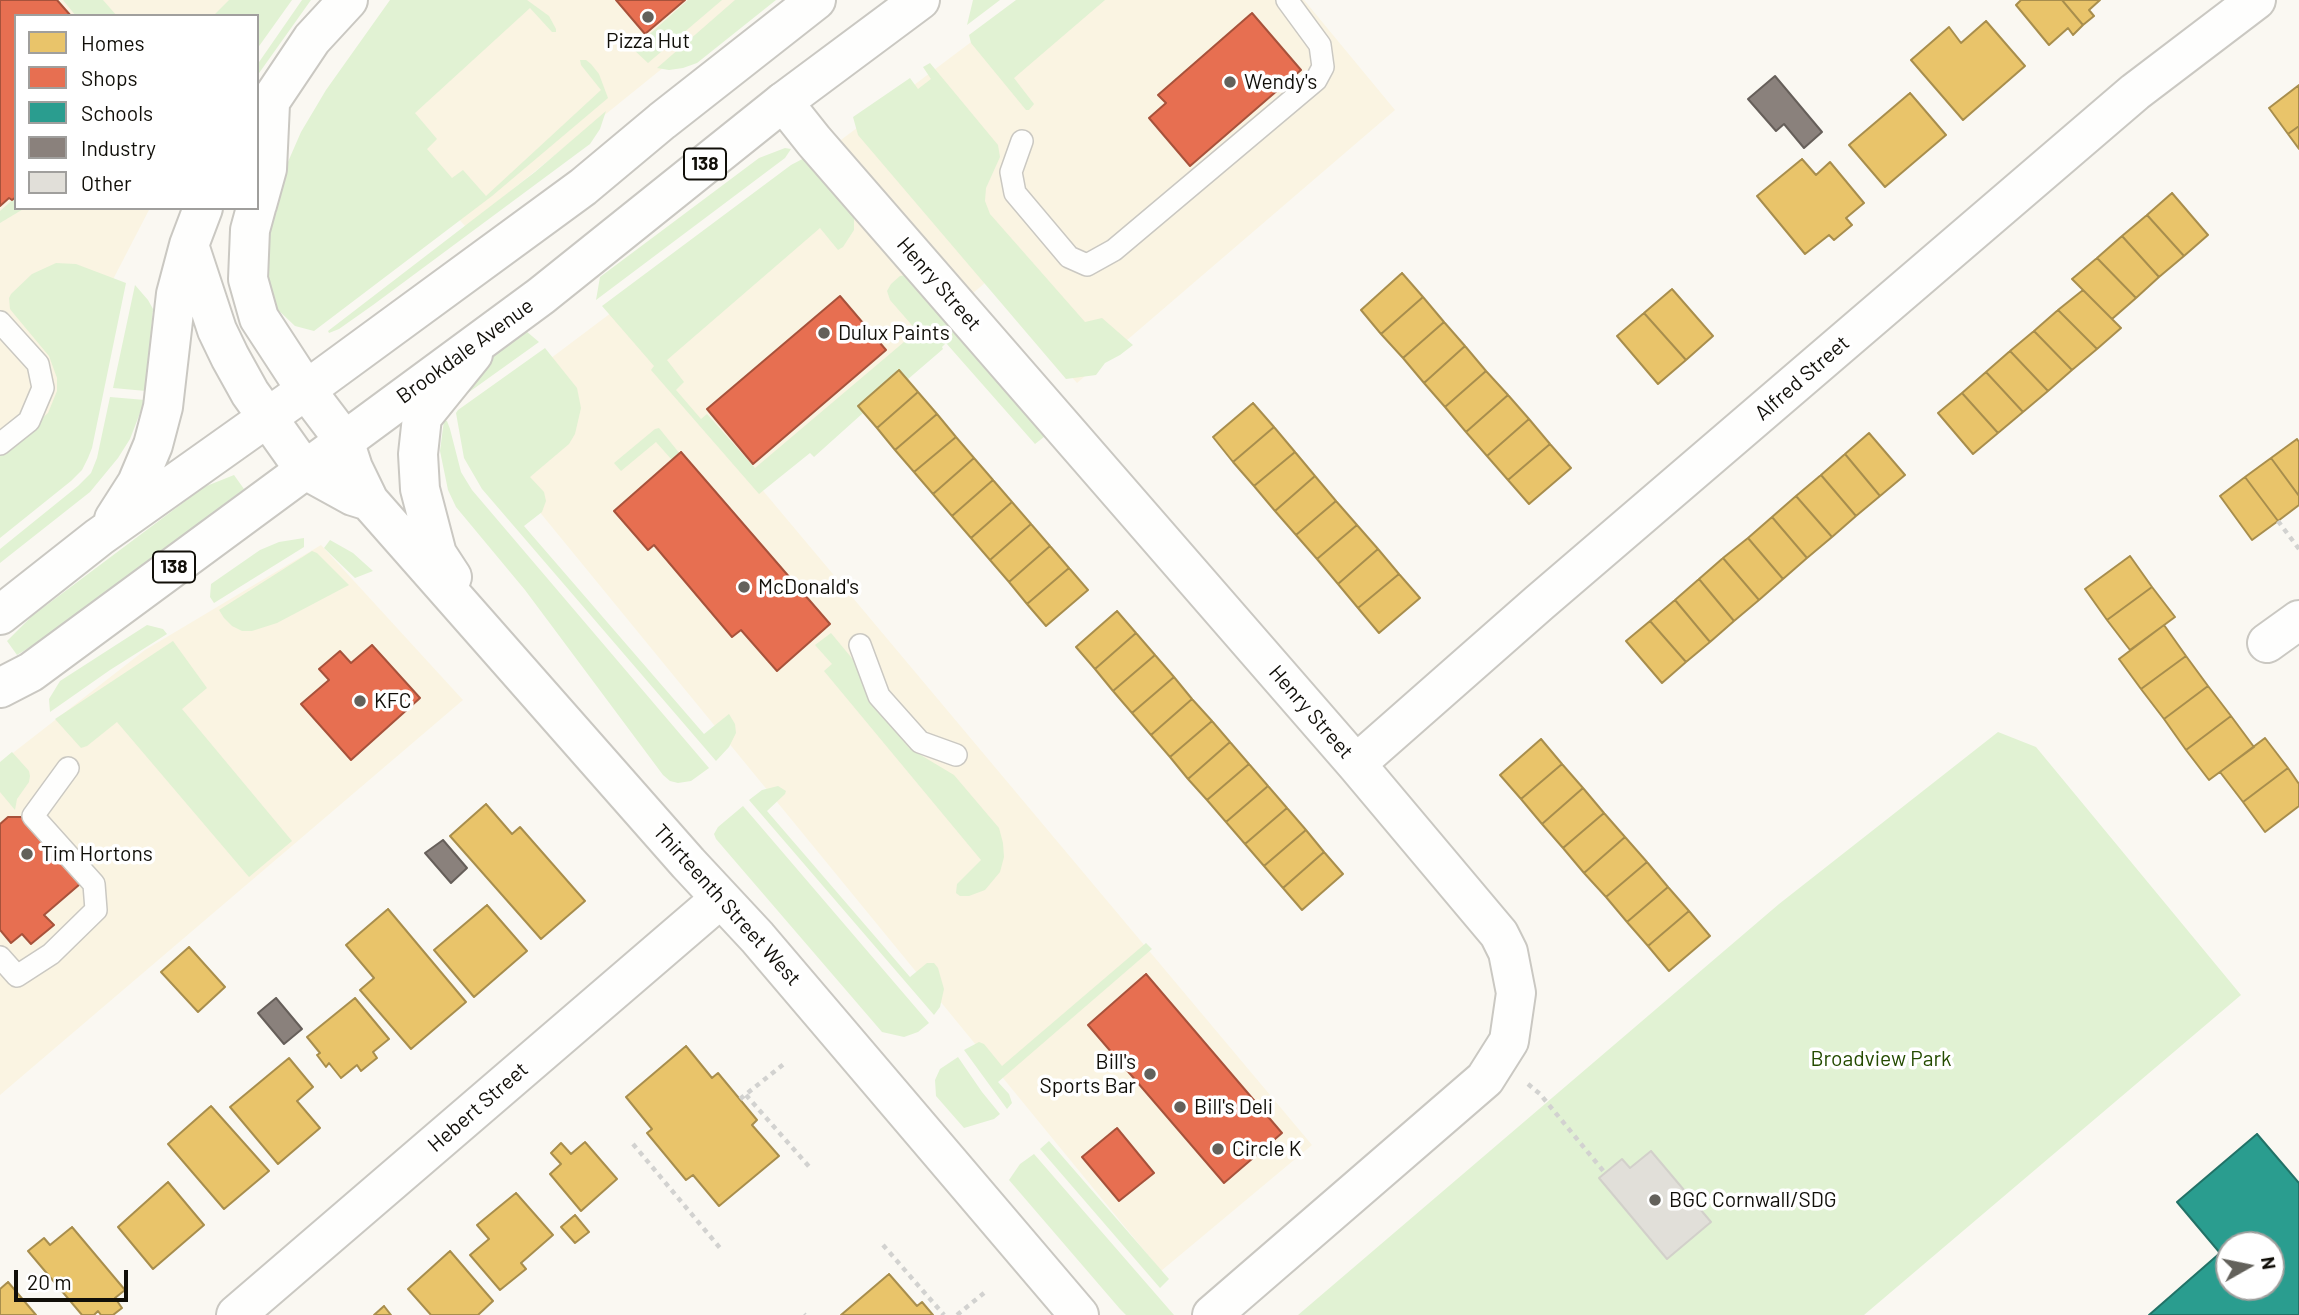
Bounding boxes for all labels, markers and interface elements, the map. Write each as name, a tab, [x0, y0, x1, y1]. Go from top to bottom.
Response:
marker: Pizza Hut	[640, 9, 656, 25]
legend	[14, 14, 259, 210]
place label: Pizza Hut	[606, 28, 690, 54]
text: Homes	[81, 30, 145, 55]
text: Shops	[81, 65, 138, 90]
place label: Wendy's	[1244, 69, 1317, 95]
marker: Wendy's	[1222, 74, 1238, 90]
text: Schools	[81, 100, 153, 125]
text: Industry	[81, 135, 156, 160]
road number: 138	[684, 148, 726, 180]
text: Other	[81, 170, 132, 195]
street label: Henry Street	[892, 232, 986, 336]
street label: Brookdale Avenue	[392, 293, 538, 409]
place label: Dulux Paints	[838, 320, 950, 346]
marker: Dulux Paints	[816, 325, 832, 341]
street label: Alfred Street	[1750, 330, 1854, 426]
road number: 138	[153, 552, 195, 582]
place label: McDonald's	[758, 574, 859, 600]
marker: McDonald's	[736, 579, 752, 595]
street label: Henry Street	[1264, 660, 1358, 764]
place label: KFC	[374, 688, 411, 714]
marker: KFC	[352, 693, 368, 709]
street label: Thirteenth Street West	[648, 819, 806, 991]
place label: Tim Hortons	[41, 841, 153, 867]
marker: Tim Hortons	[19, 846, 35, 862]
park label: Broadview Park	[1810, 1046, 1952, 1072]
place label: Bill's Sports Bar	[1040, 1049, 1136, 1099]
street label: Hebert Street	[423, 1057, 533, 1157]
marker: Bill's Sports Bar	[1142, 1066, 1158, 1082]
place label: Bill's Deli	[1194, 1094, 1273, 1120]
marker: Bill's Deli	[1172, 1099, 1188, 1115]
place label: Circle K	[1232, 1136, 1302, 1162]
marker: Circle K	[1210, 1141, 1226, 1157]
place label: BGC Cornwall/SDG	[1669, 1187, 1837, 1213]
marker: BGC Cornwall/SDG	[1647, 1192, 1663, 1208]
north arrow	[2215, 1231, 2285, 1301]
text: N	[2257, 1255, 2282, 1271]
scale bar	[18, 1256, 131, 1300]
text: 20 m	[27, 1269, 72, 1294]

